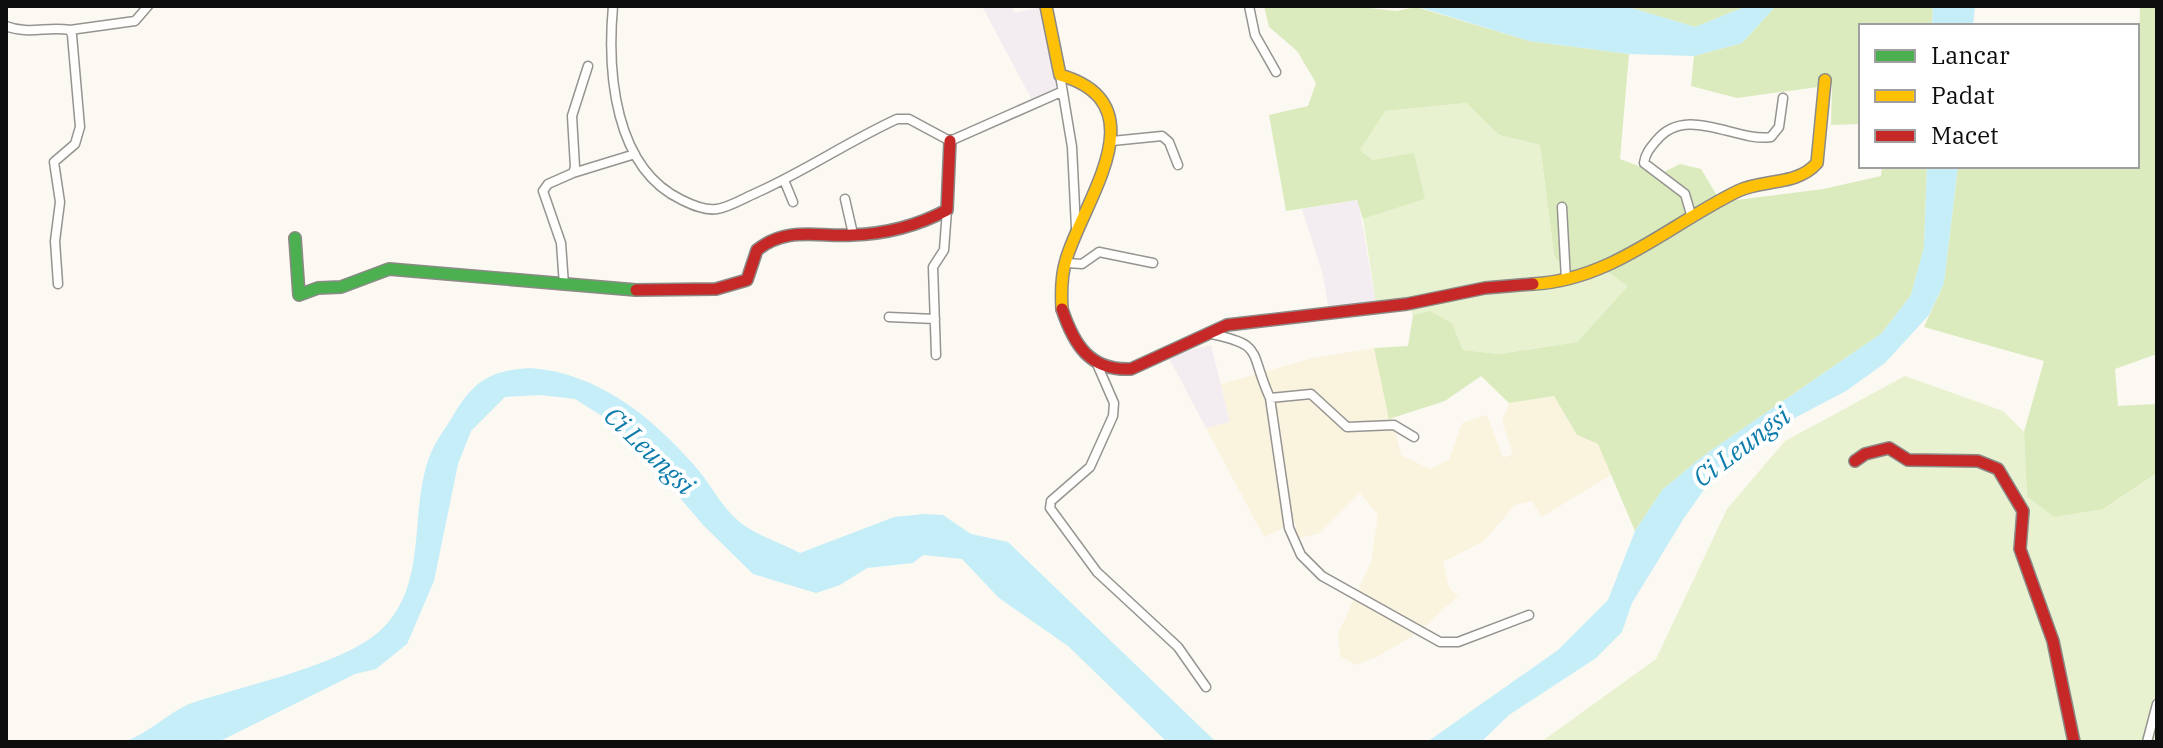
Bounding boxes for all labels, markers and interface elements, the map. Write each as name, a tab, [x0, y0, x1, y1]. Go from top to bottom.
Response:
legend	[1859, 24, 2139, 168]
text: Lancar	[1931, 39, 2010, 71]
text: Padat	[1931, 79, 1995, 111]
text: Macet	[1931, 119, 1999, 151]
water label: Ci Leungsi	[597, 398, 703, 502]
water label: Ci Leungsi	[1686, 398, 1797, 494]

